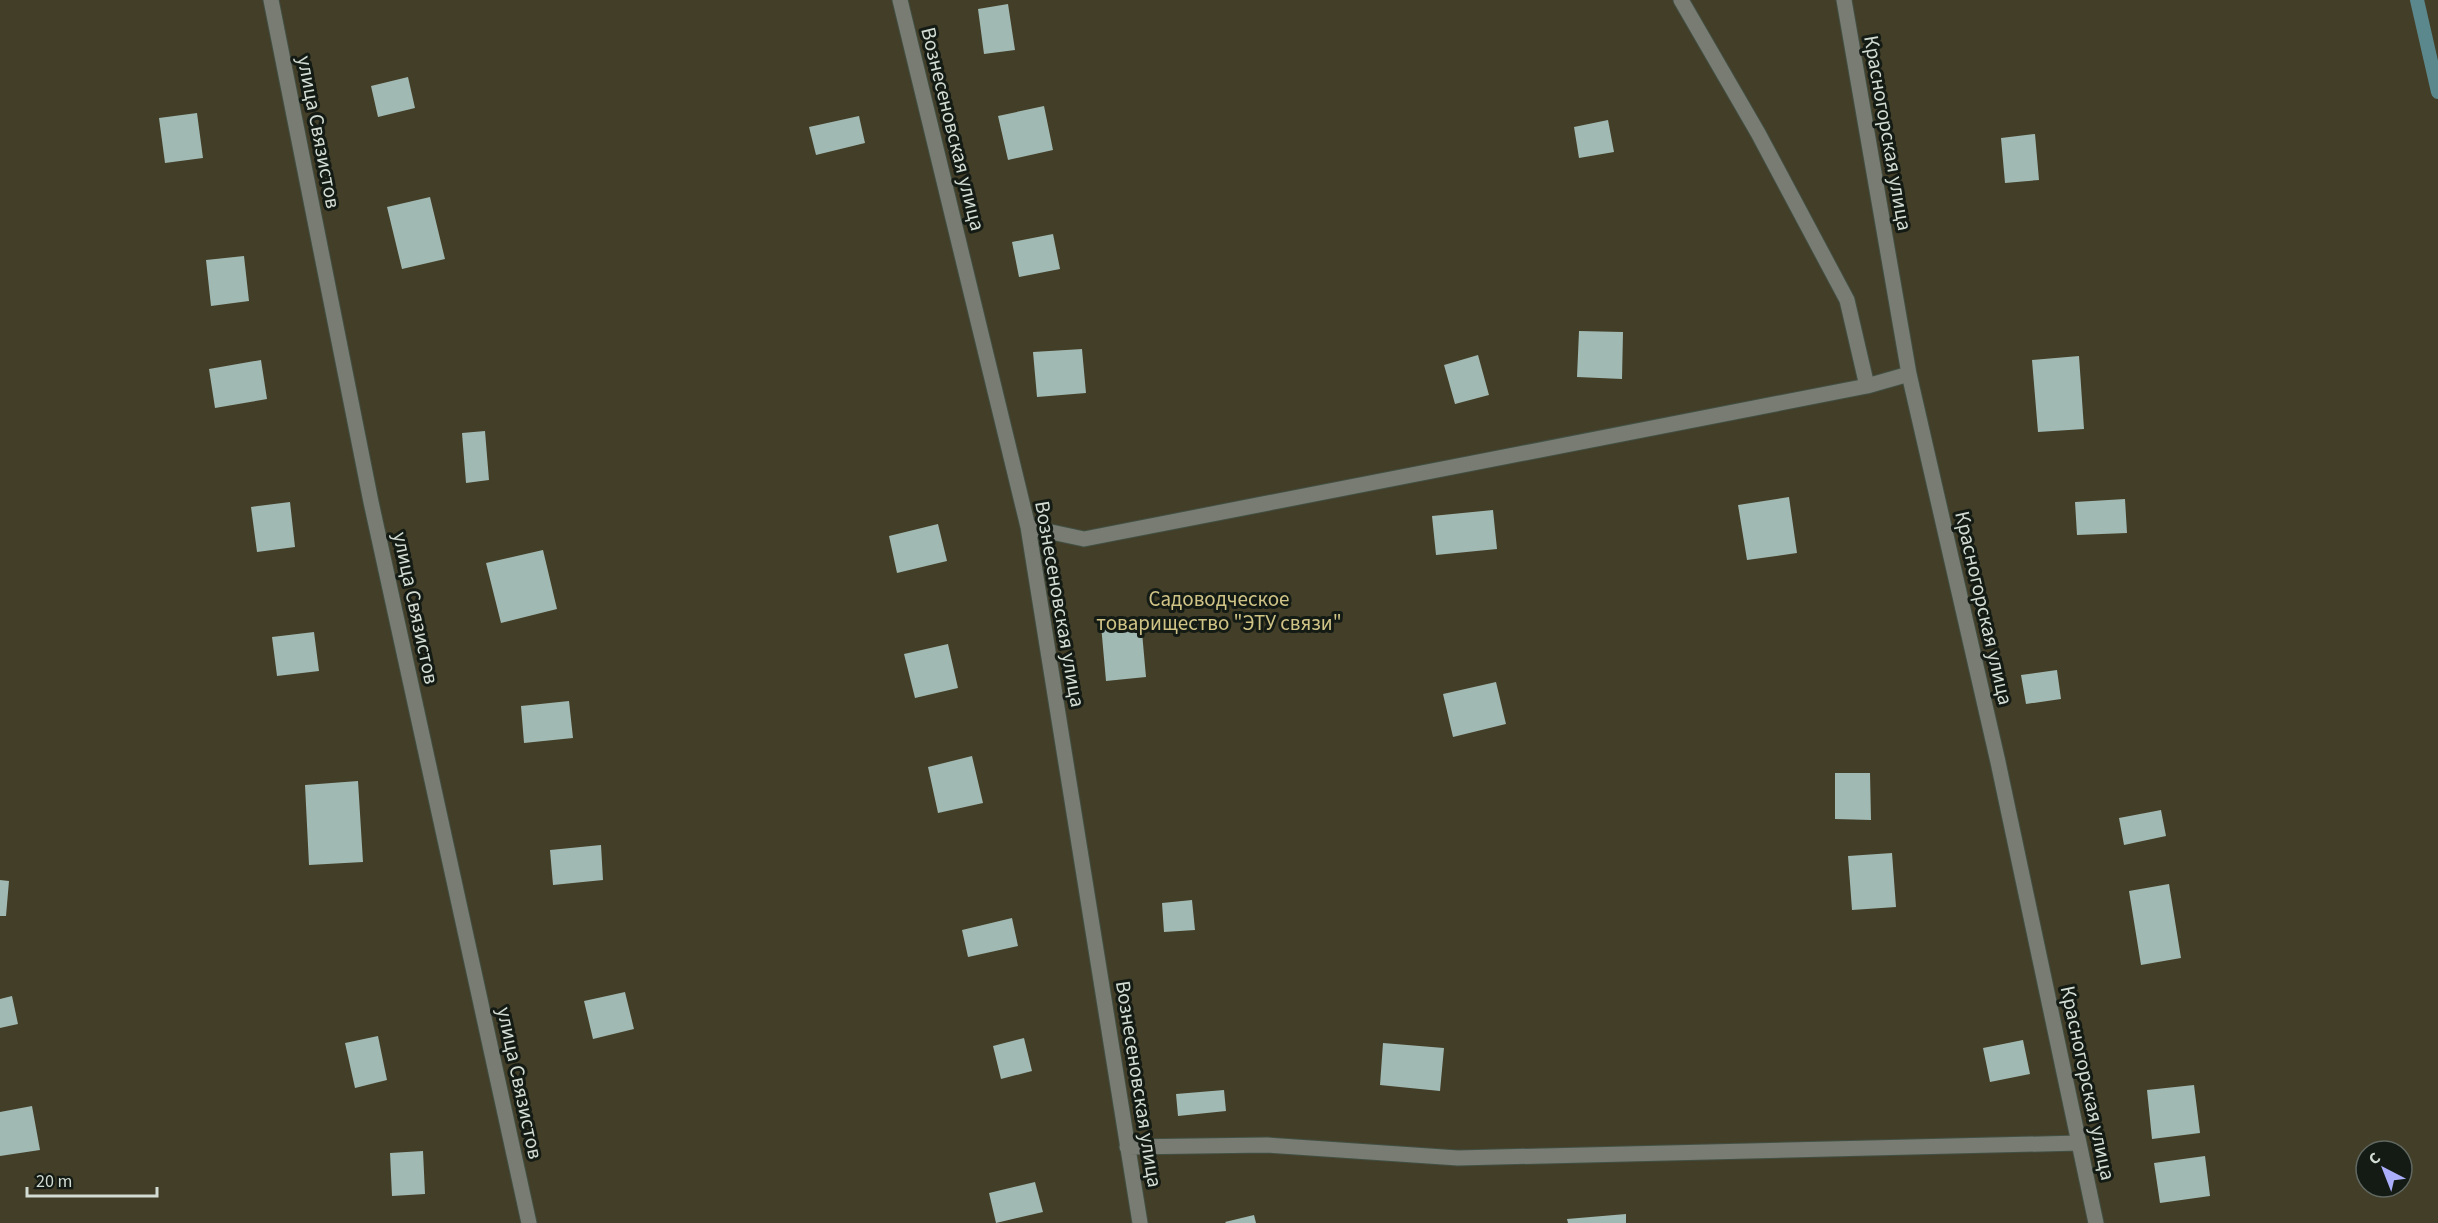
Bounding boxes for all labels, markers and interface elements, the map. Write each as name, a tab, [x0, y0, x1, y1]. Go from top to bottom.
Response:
street label: Вознесеновская улица	[913, 24, 993, 234]
street label: Красногорская улица	[1856, 33, 1920, 233]
street label: улица Связистов	[289, 53, 349, 211]
street label: Вознесеновская улица	[1027, 498, 1093, 710]
street label: Красногорская улица	[1947, 508, 2021, 708]
street label: улица Связистов	[385, 529, 447, 687]
park label: Садоводческое товарищество "ЭТУ связи"	[1096, 584, 1342, 638]
street label: Вознесеновская улица	[1108, 978, 1170, 1190]
street label: Красногорская улица	[2053, 983, 2123, 1183]
street label: улица Связистов	[489, 1004, 551, 1162]
north arrow	[2354, 1139, 2414, 1199]
text: С	[2364, 1147, 2385, 1170]
scale bar	[27, 1160, 158, 1198]
text: 20 m	[36, 1169, 72, 1194]

